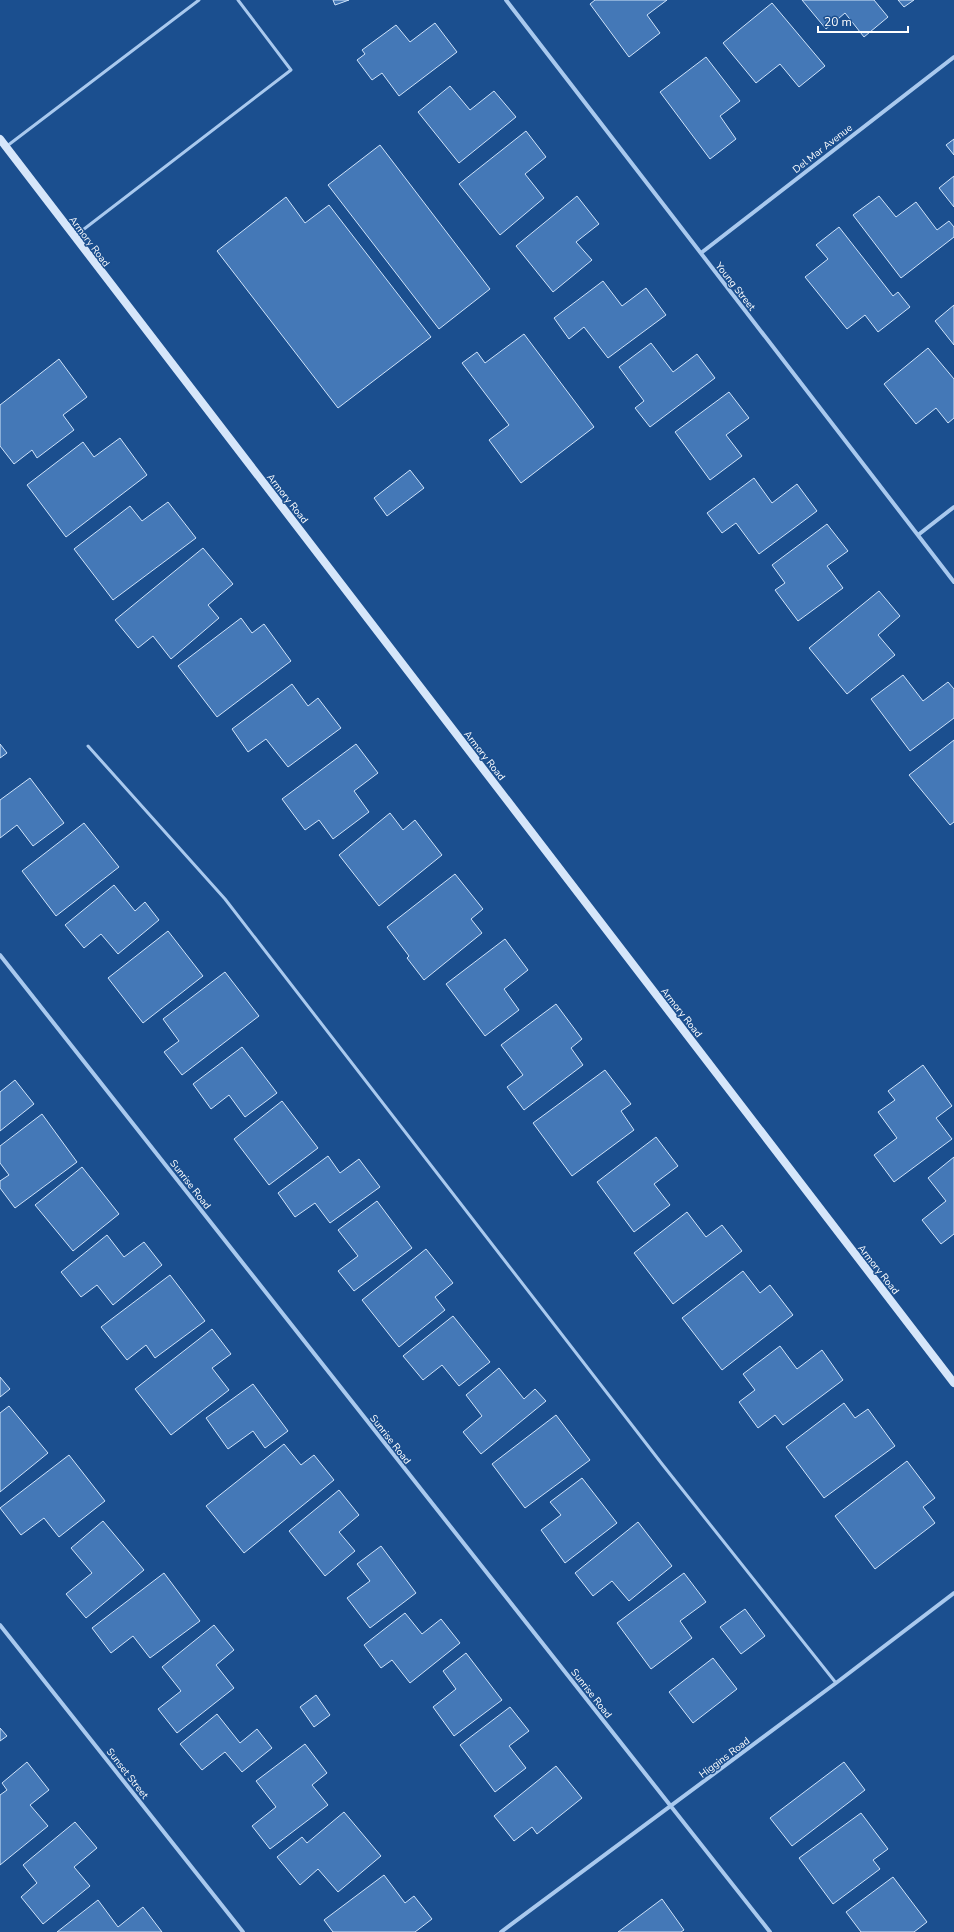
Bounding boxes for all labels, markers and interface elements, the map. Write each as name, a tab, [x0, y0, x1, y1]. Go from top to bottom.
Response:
scale bar	[818, 8, 908, 34]
text: 20 m	[824, 14, 852, 30]
street label: Del Mar Avenue	[790, 121, 855, 177]
street label: Armory Road	[66, 213, 113, 270]
street label: Young Street	[711, 259, 759, 314]
street label: Armory Road	[263, 471, 311, 527]
street label: Armory Road	[460, 728, 508, 784]
street label: Armory Road	[657, 985, 705, 1041]
street label: Sunrise Road	[166, 1157, 214, 1212]
street label: Armory Road	[854, 1242, 902, 1298]
street label: Sunrise Road	[366, 1412, 414, 1467]
street label: Sunrise Road	[567, 1666, 615, 1721]
street label: Higgins Road	[696, 1734, 753, 1782]
street label: Sunset Street	[103, 1745, 152, 1802]

